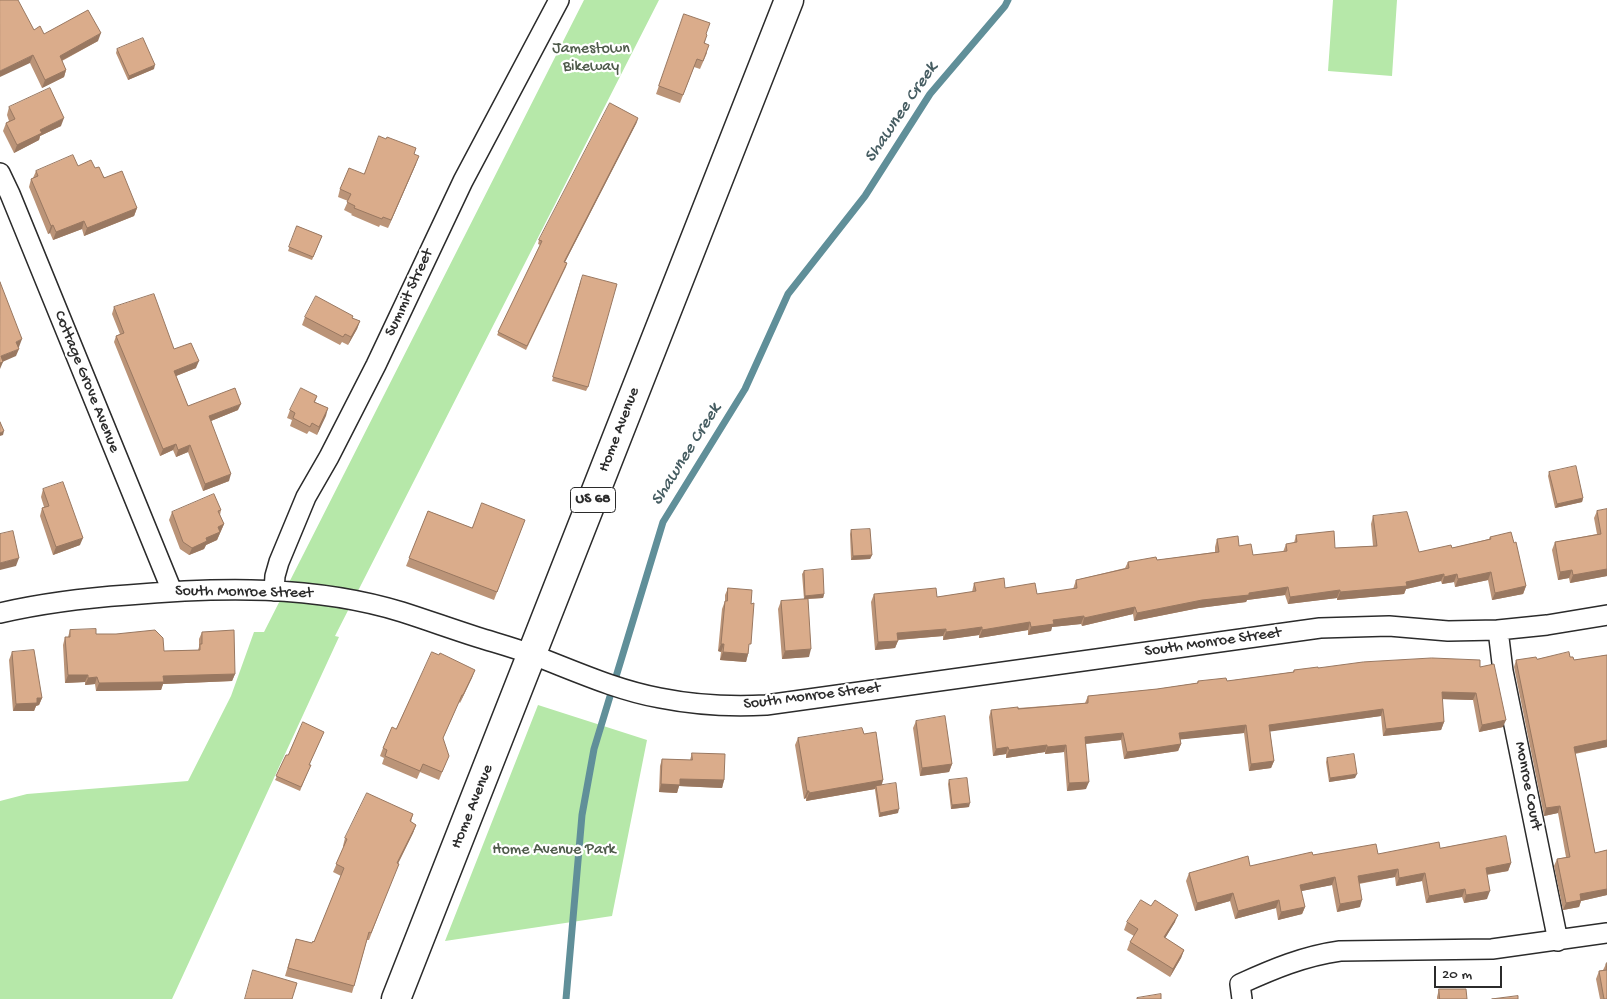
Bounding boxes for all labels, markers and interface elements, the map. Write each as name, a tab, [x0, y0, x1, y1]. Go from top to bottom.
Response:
park label: Jamestown Bikeway	[552, 40, 630, 78]
water label: Shawnee Creek	[861, 59, 943, 167]
street label: Summit Street	[381, 246, 439, 340]
street label: Cottage Grove Avenue	[49, 308, 123, 456]
street label: Home Avenue	[595, 385, 645, 475]
water label: Shawnee Creek	[647, 400, 727, 510]
road number: US 68	[570, 488, 616, 512]
street label: South Monroe Street	[175, 582, 313, 604]
street label: South Monroe Street	[1143, 624, 1283, 662]
street label: South Monroe Street	[742, 679, 882, 715]
street label: Monroe Court	[1509, 740, 1545, 832]
street label: Home Avenue	[447, 762, 499, 852]
park label: Home Avenue Park	[492, 841, 616, 861]
scale bar	[1437, 956, 1504, 988]
text: 20 m	[1442, 966, 1472, 984]

